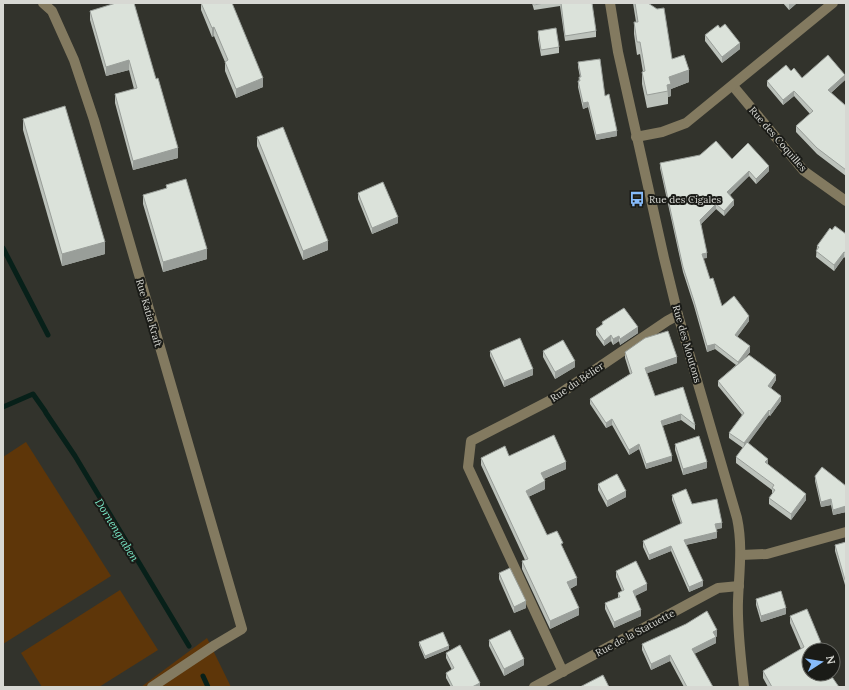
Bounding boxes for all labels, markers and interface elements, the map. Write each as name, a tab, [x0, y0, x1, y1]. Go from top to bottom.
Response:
street label: Rue des Coquilles	[746, 104, 810, 174]
bus stop icon: Rue des Cigales	[628, 190, 646, 208]
place label: Rue des Cigales	[649, 193, 722, 206]
street label: Rue Katia Kraft	[133, 277, 165, 349]
street label: Rue des Moutons	[670, 304, 704, 385]
street label: Rue du Bélier	[548, 359, 607, 405]
water label: Dornengraben	[92, 496, 142, 564]
street label: Rue de la Statuette	[593, 606, 677, 659]
north arrow	[801, 642, 841, 682]
text: N	[823, 654, 839, 666]

